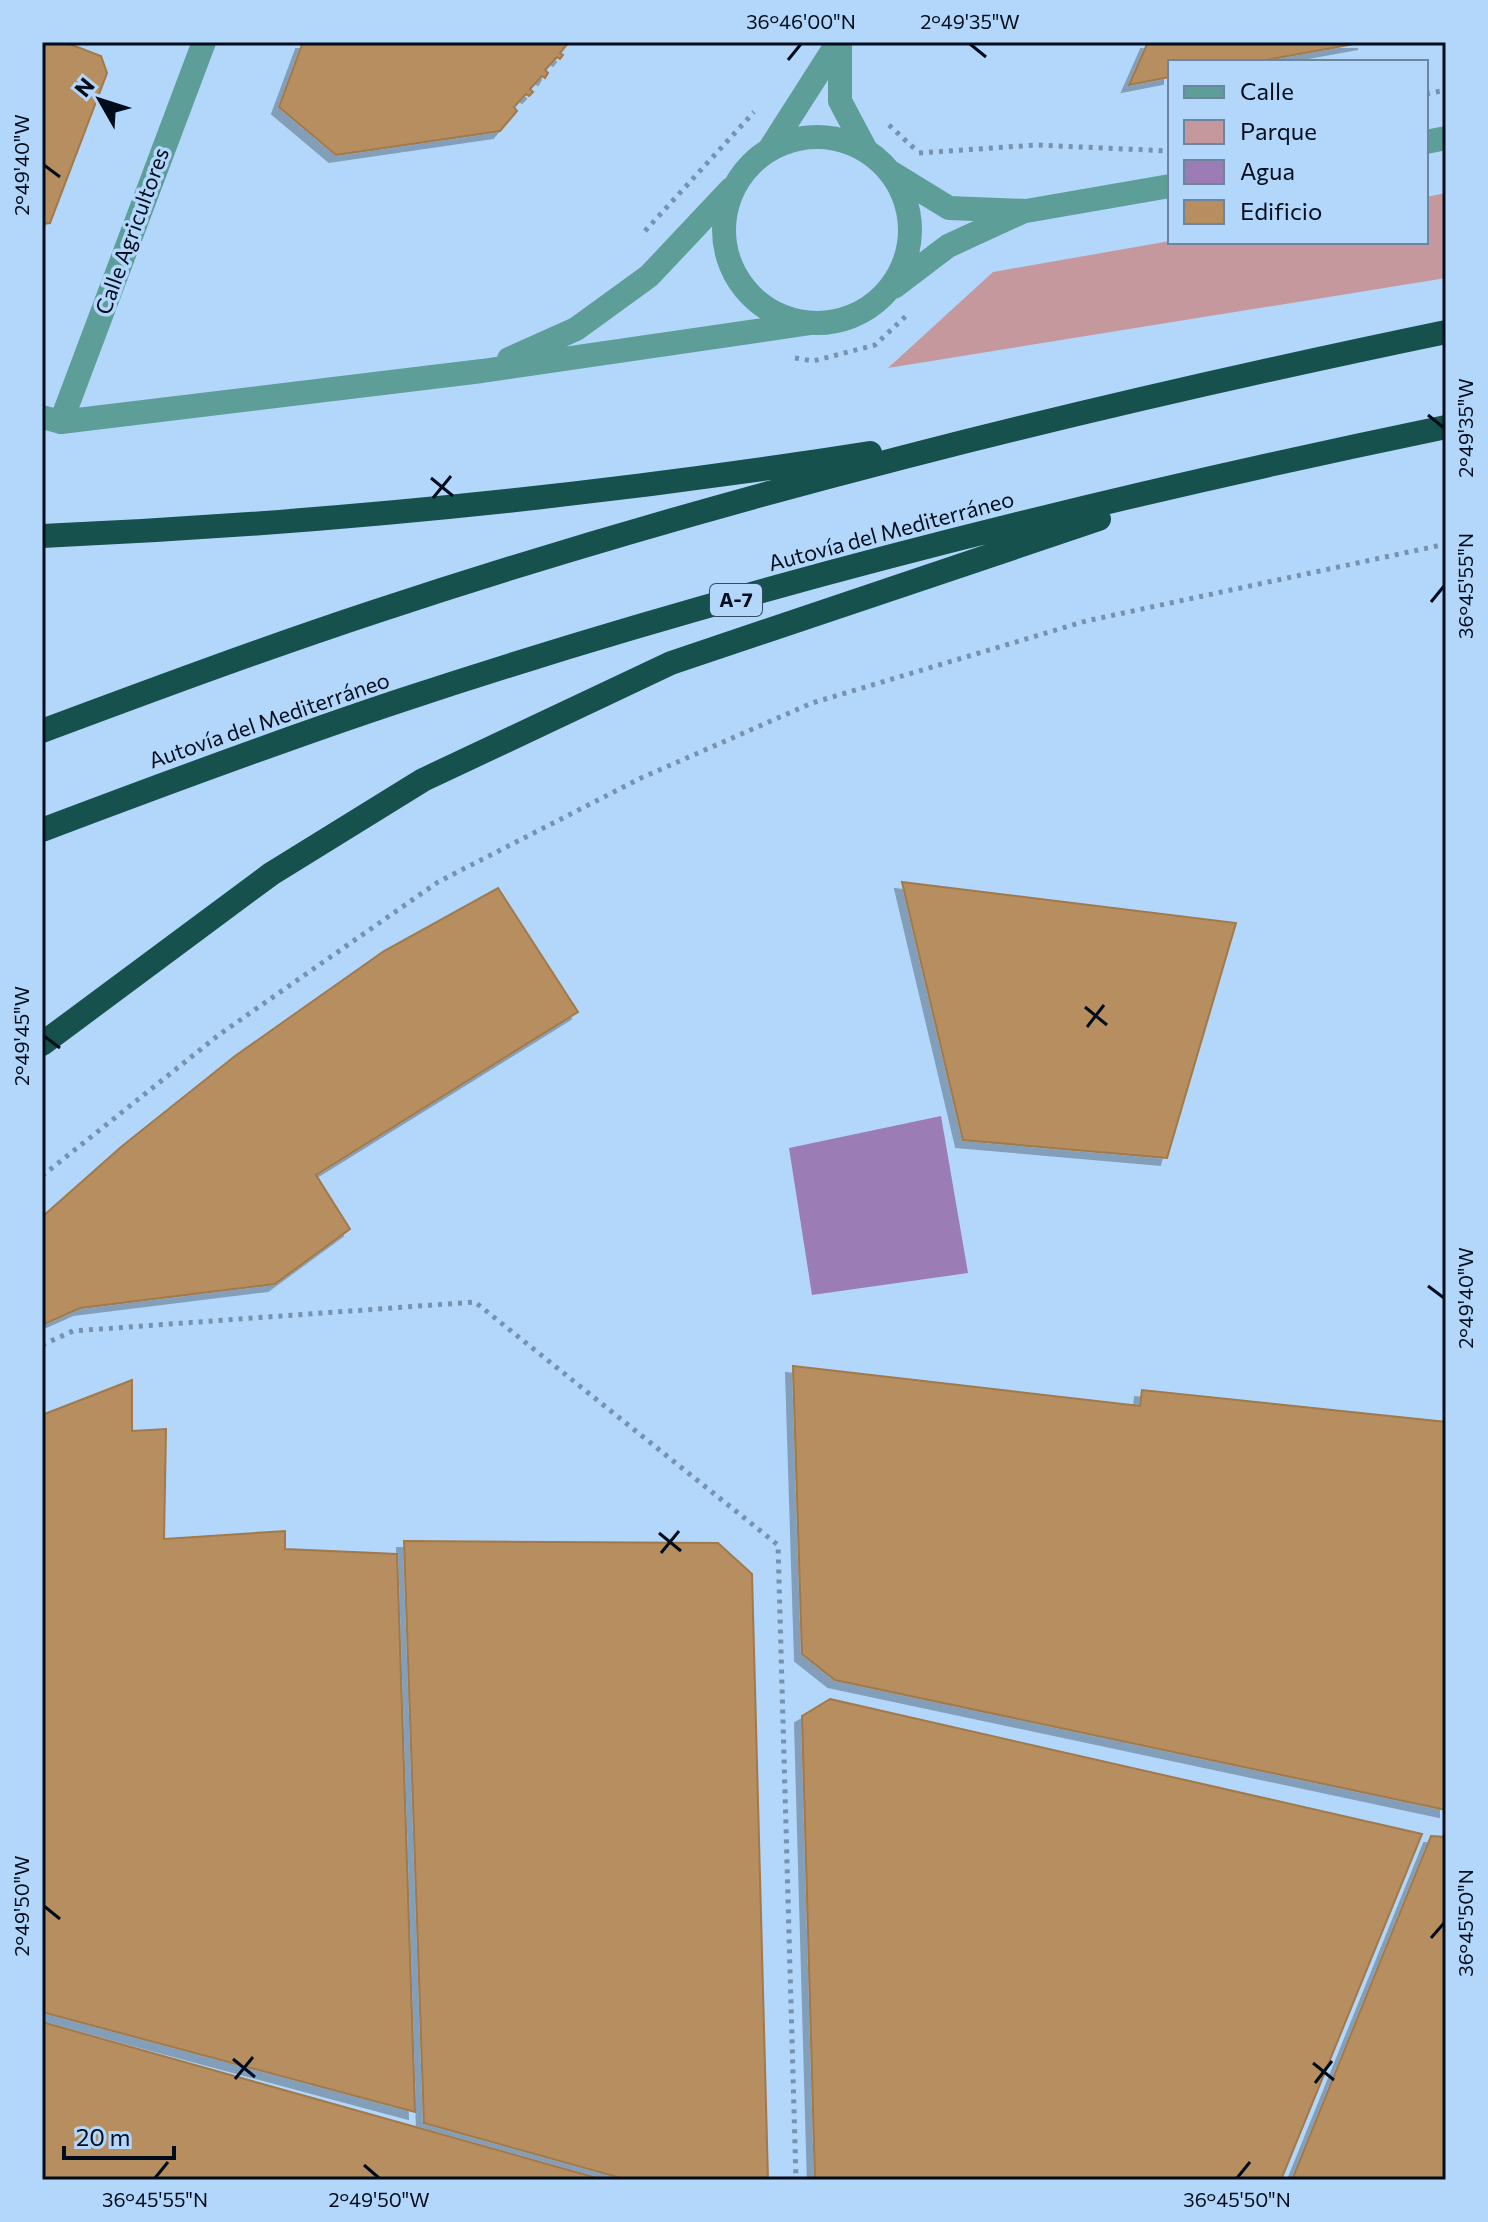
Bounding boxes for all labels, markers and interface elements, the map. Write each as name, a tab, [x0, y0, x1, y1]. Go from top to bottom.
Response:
text: 36°46'00"N	[746, 9, 856, 33]
text: 2°49'35"W	[920, 9, 1020, 33]
north arrow	[60, 60, 140, 140]
legend	[1168, 60, 1428, 244]
text: N	[68, 72, 100, 102]
text: Calle	[1240, 76, 1294, 105]
text: 2°49'40"W	[9, 114, 33, 216]
text: Parque	[1240, 116, 1317, 145]
street label: Calle Agricultores	[89, 144, 174, 318]
text: Agua	[1240, 156, 1295, 185]
text: Edificio	[1240, 196, 1322, 225]
text: 2°49'35"W	[1453, 378, 1477, 478]
street label: Autovía del Mediterráneo	[765, 485, 1017, 576]
text: 36°45'55"N	[1453, 533, 1477, 639]
road number: A-7	[710, 584, 762, 616]
street label: Autovía del Mediterráneo	[145, 666, 393, 774]
text: 2°49'45"W	[9, 986, 33, 1086]
text: 2°49'40"W	[1453, 1247, 1477, 1349]
text: 2°49'50"W	[9, 1855, 33, 1957]
text: 36°45'50"N	[1453, 1869, 1477, 1977]
scale bar	[64, 2110, 174, 2160]
text: 20 m	[76, 2122, 130, 2151]
text: 36°45'55"N	[102, 2187, 208, 2211]
text: 2°49'50"W	[328, 2187, 430, 2211]
text: 36°45'50"N	[1183, 2187, 1291, 2211]

